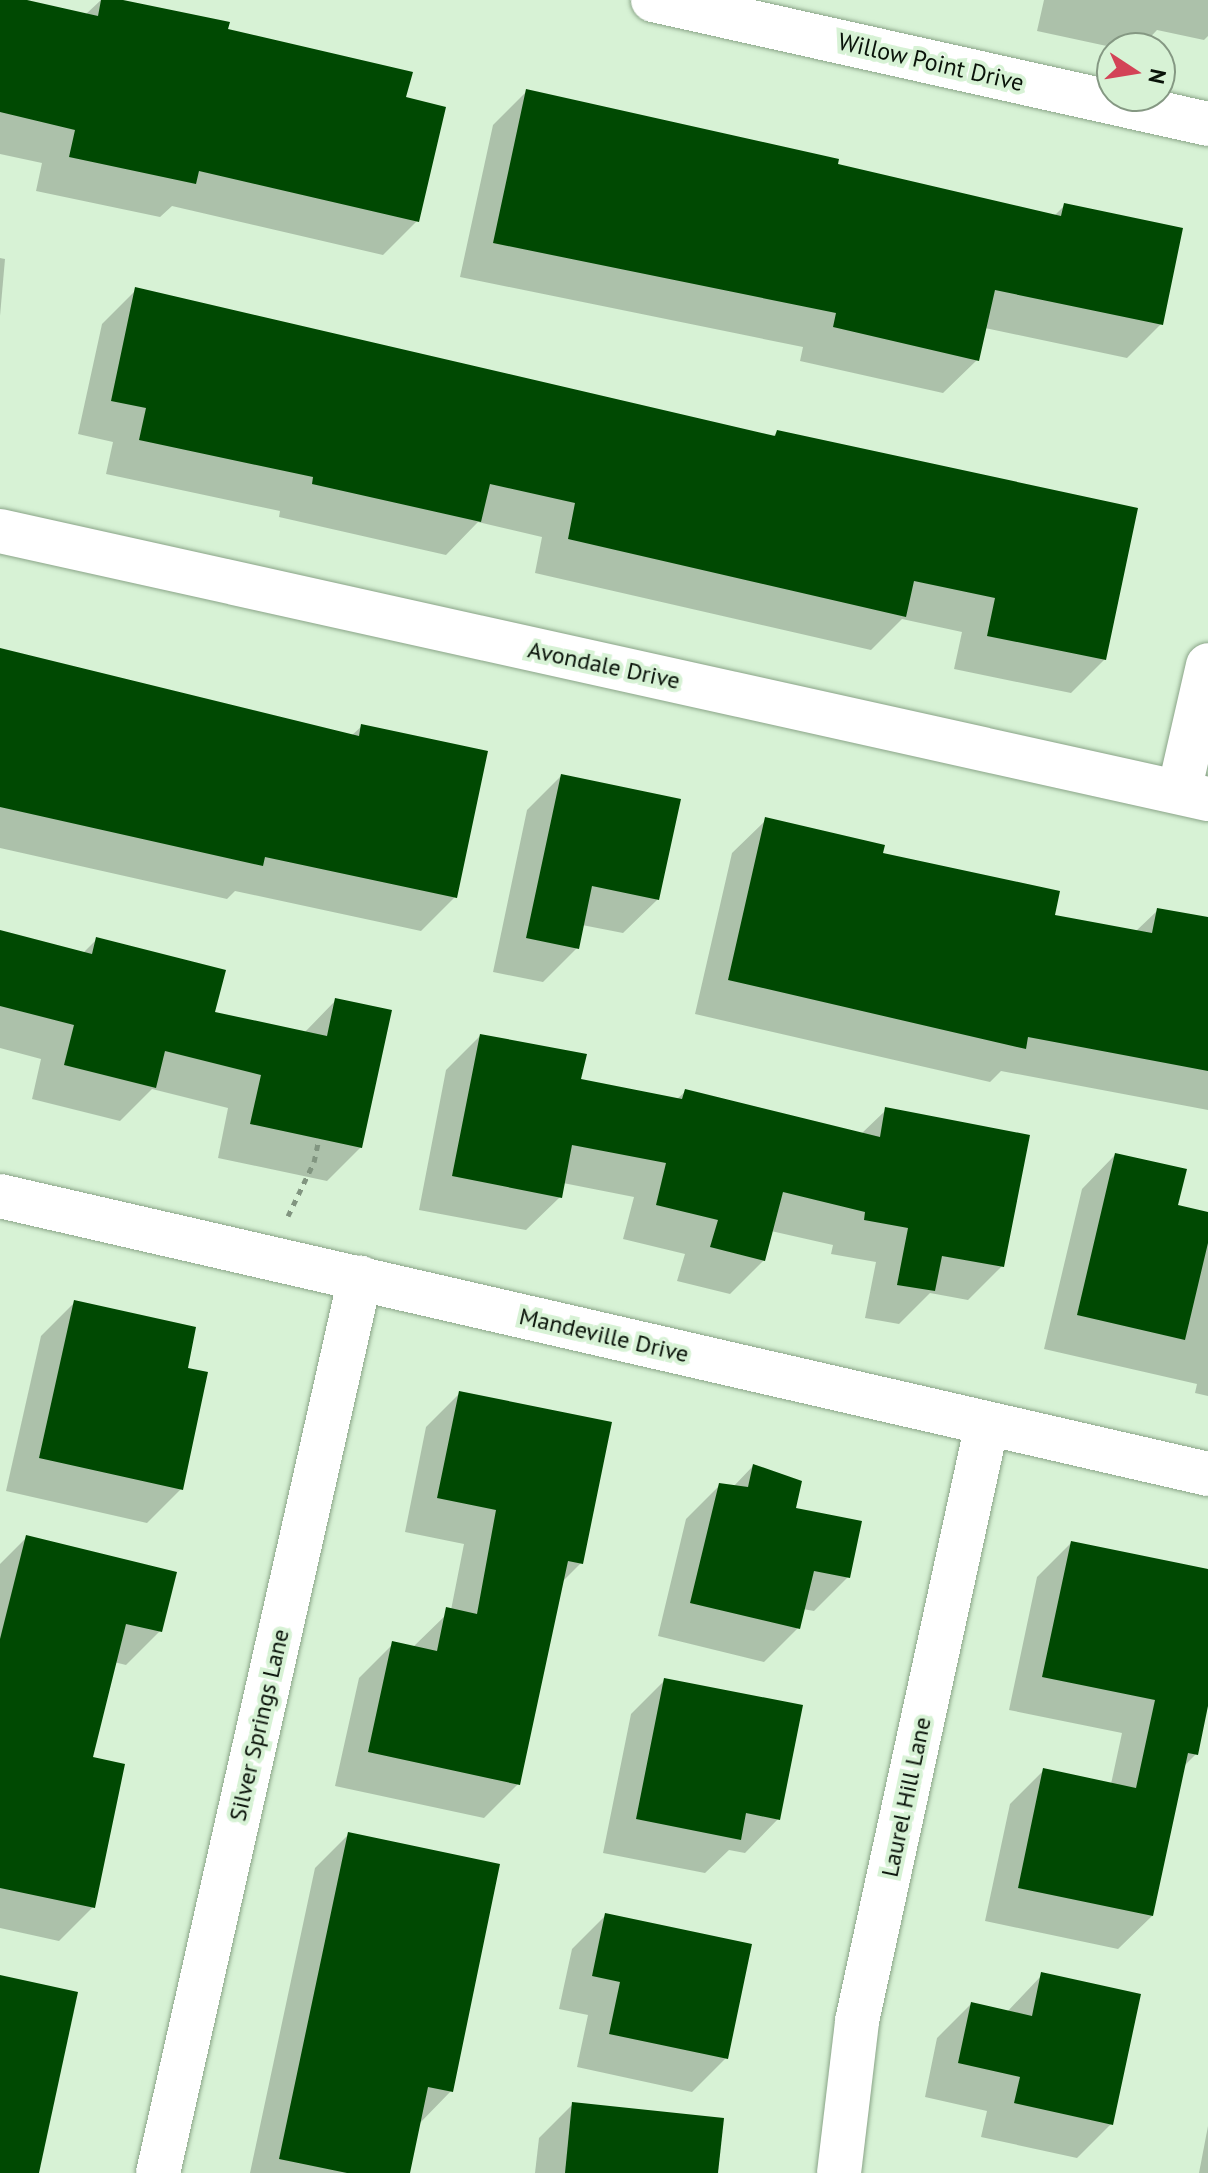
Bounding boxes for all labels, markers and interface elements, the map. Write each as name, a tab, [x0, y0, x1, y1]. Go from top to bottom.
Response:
street label: Willow Point Drive	[835, 27, 1027, 97]
north arrow	[1096, 32, 1176, 112]
text: N	[1142, 67, 1173, 87]
street label: Avondale Drive	[525, 635, 683, 695]
street label: Mandeville Drive	[516, 1302, 692, 1368]
street label: Silver Springs Lane	[223, 1626, 295, 1824]
street label: Laurel Hill Lane	[875, 1714, 937, 1880]

